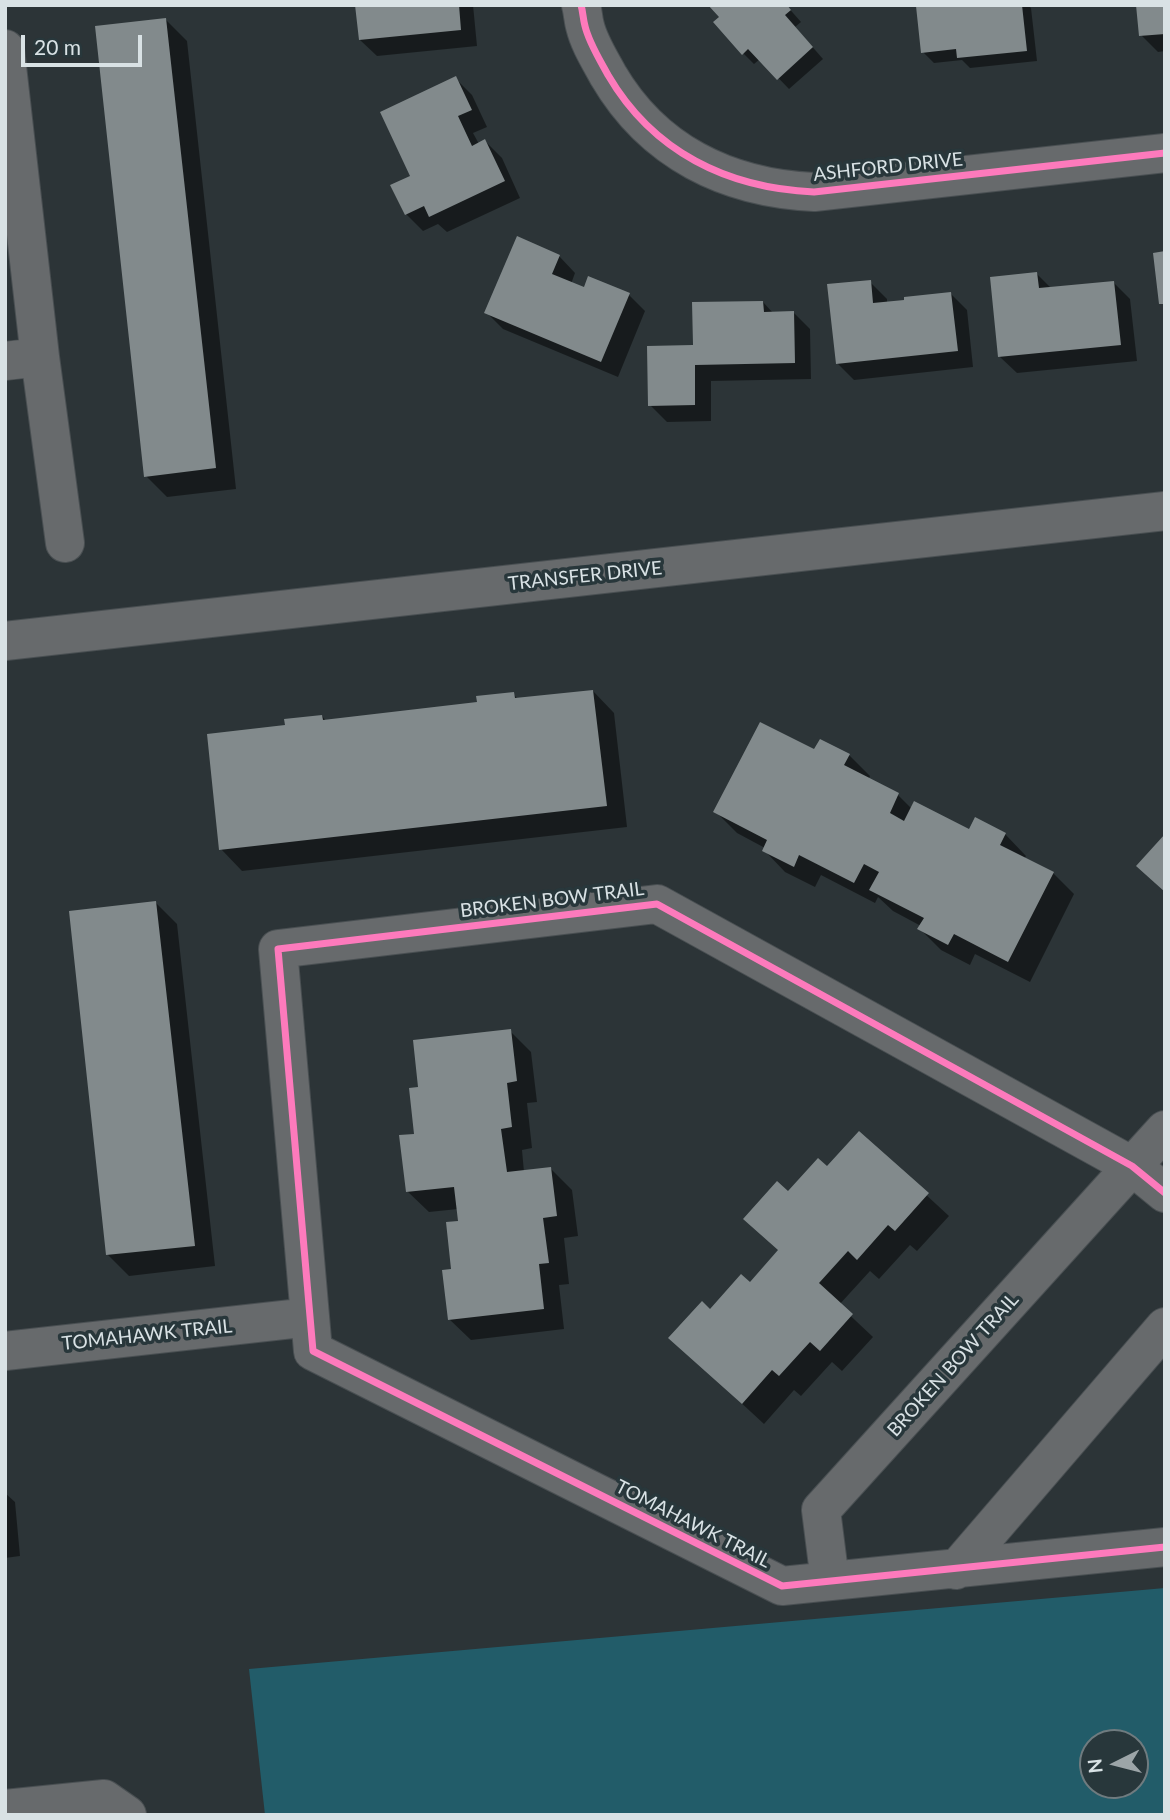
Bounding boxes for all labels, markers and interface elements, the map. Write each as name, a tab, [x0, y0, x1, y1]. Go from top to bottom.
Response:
scale bar	[24, 21, 145, 65]
text: 20 m	[34, 34, 81, 59]
street label: ASHFORD DRIVE	[812, 148, 964, 186]
street label: TRANSFER DRIVE	[507, 557, 663, 595]
street label: BROKEN BOW TRAIL	[459, 877, 645, 923]
street label: BROKEN BOW TRAIL	[883, 1289, 1023, 1441]
street label: TOMAHAWK TRAIL	[61, 1315, 233, 1355]
street label: TOMAHAWK TRAIL	[612, 1475, 774, 1573]
north arrow	[1079, 1729, 1149, 1799]
text: N	[1082, 1758, 1107, 1775]

